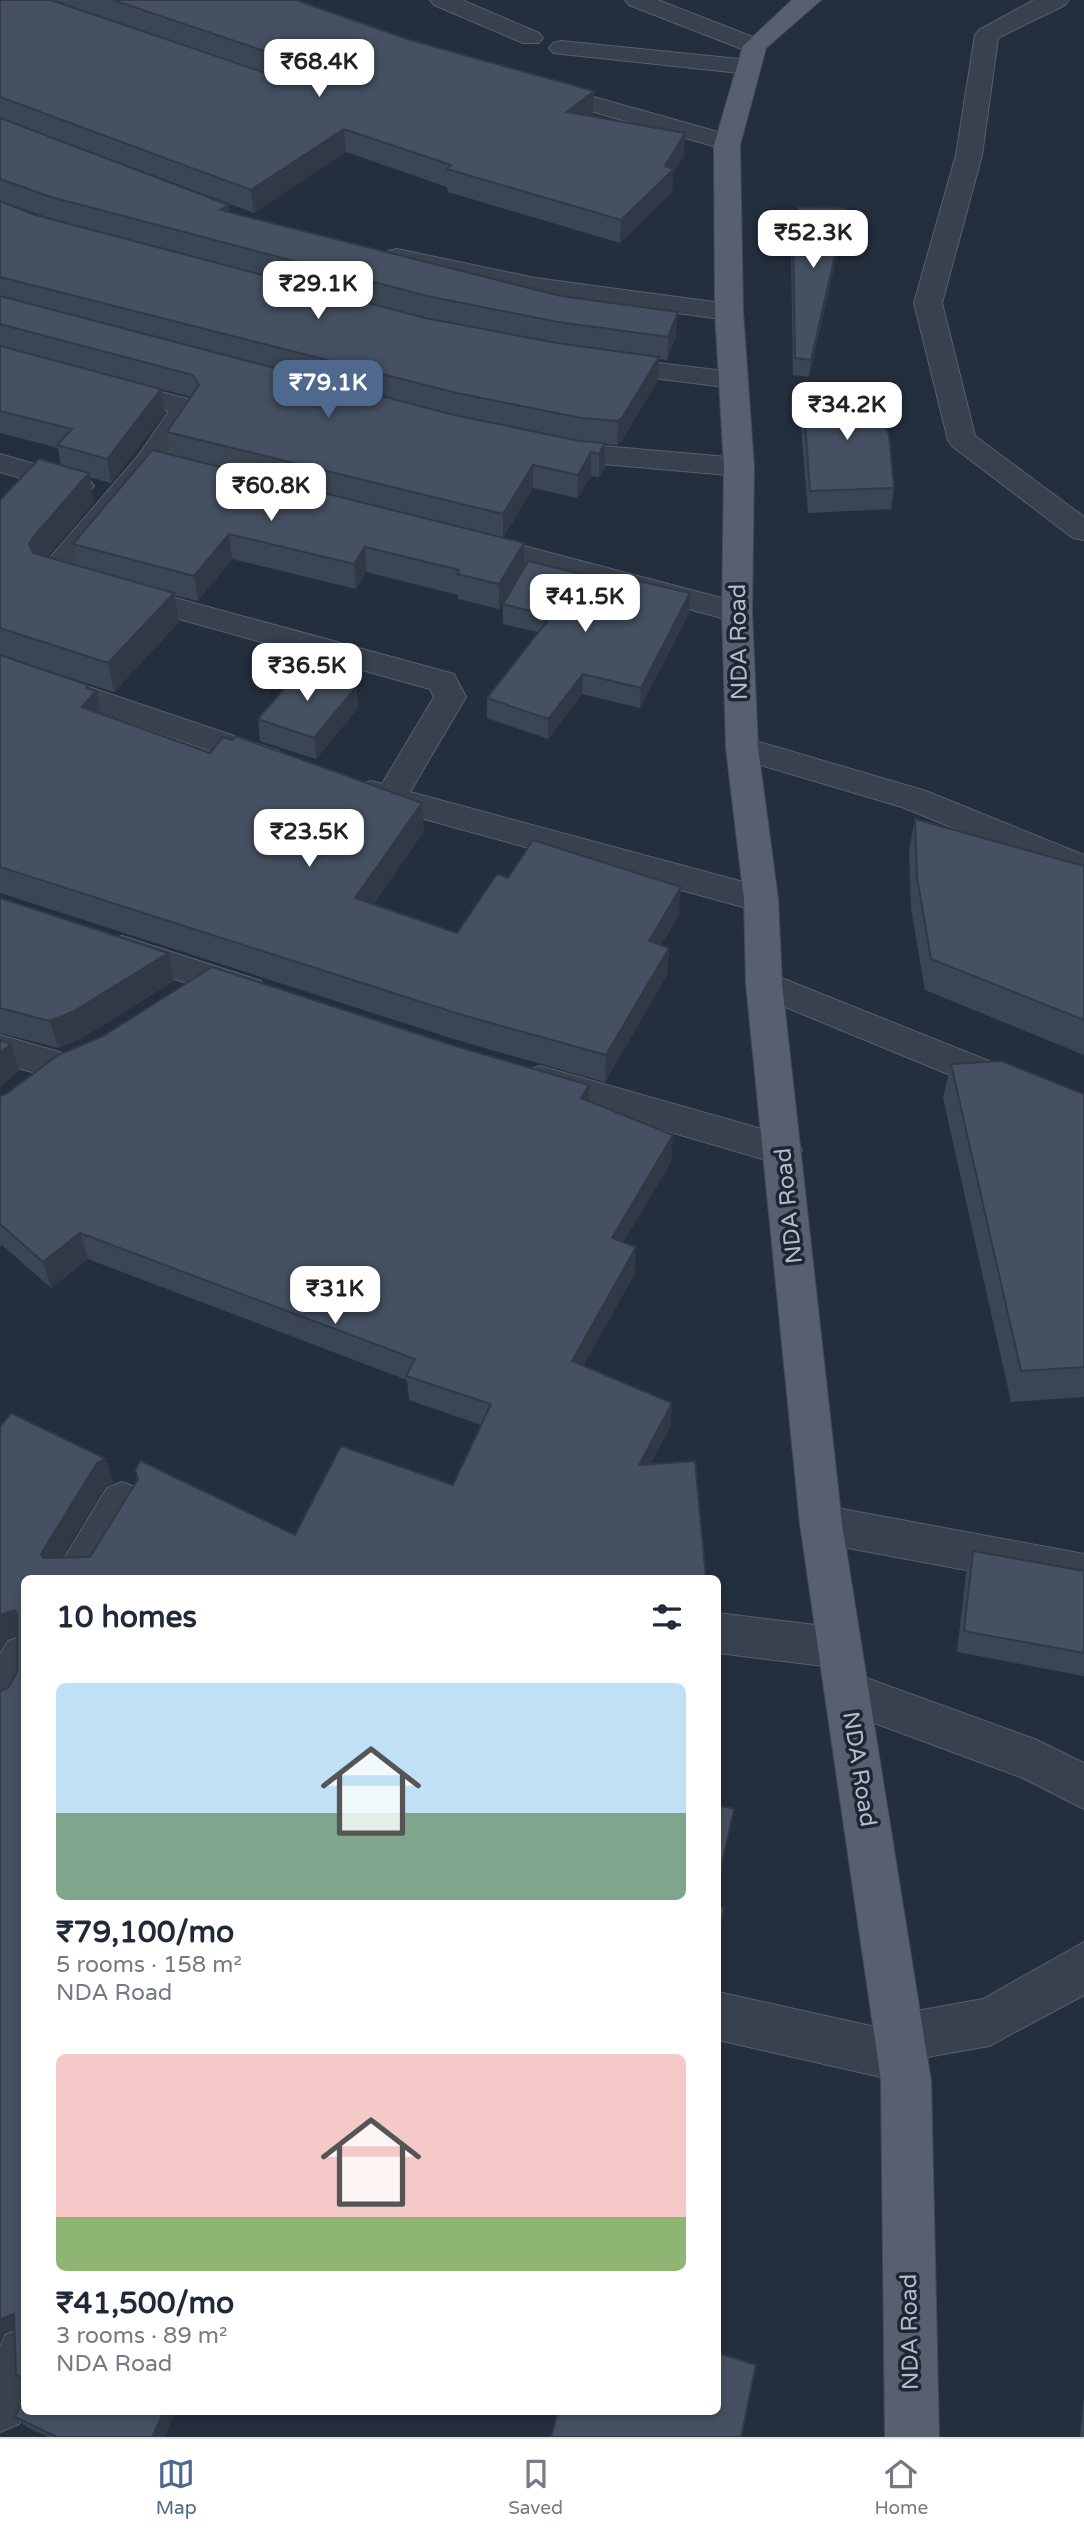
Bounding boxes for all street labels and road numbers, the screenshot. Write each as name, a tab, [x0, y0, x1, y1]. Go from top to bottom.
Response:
street label: NDA Road	[724, 584, 754, 700]
street label: NDA Road	[769, 1147, 809, 1265]
street label: NDA Road	[836, 1709, 882, 1829]
street label: NDA Road	[895, 2274, 925, 2390]

